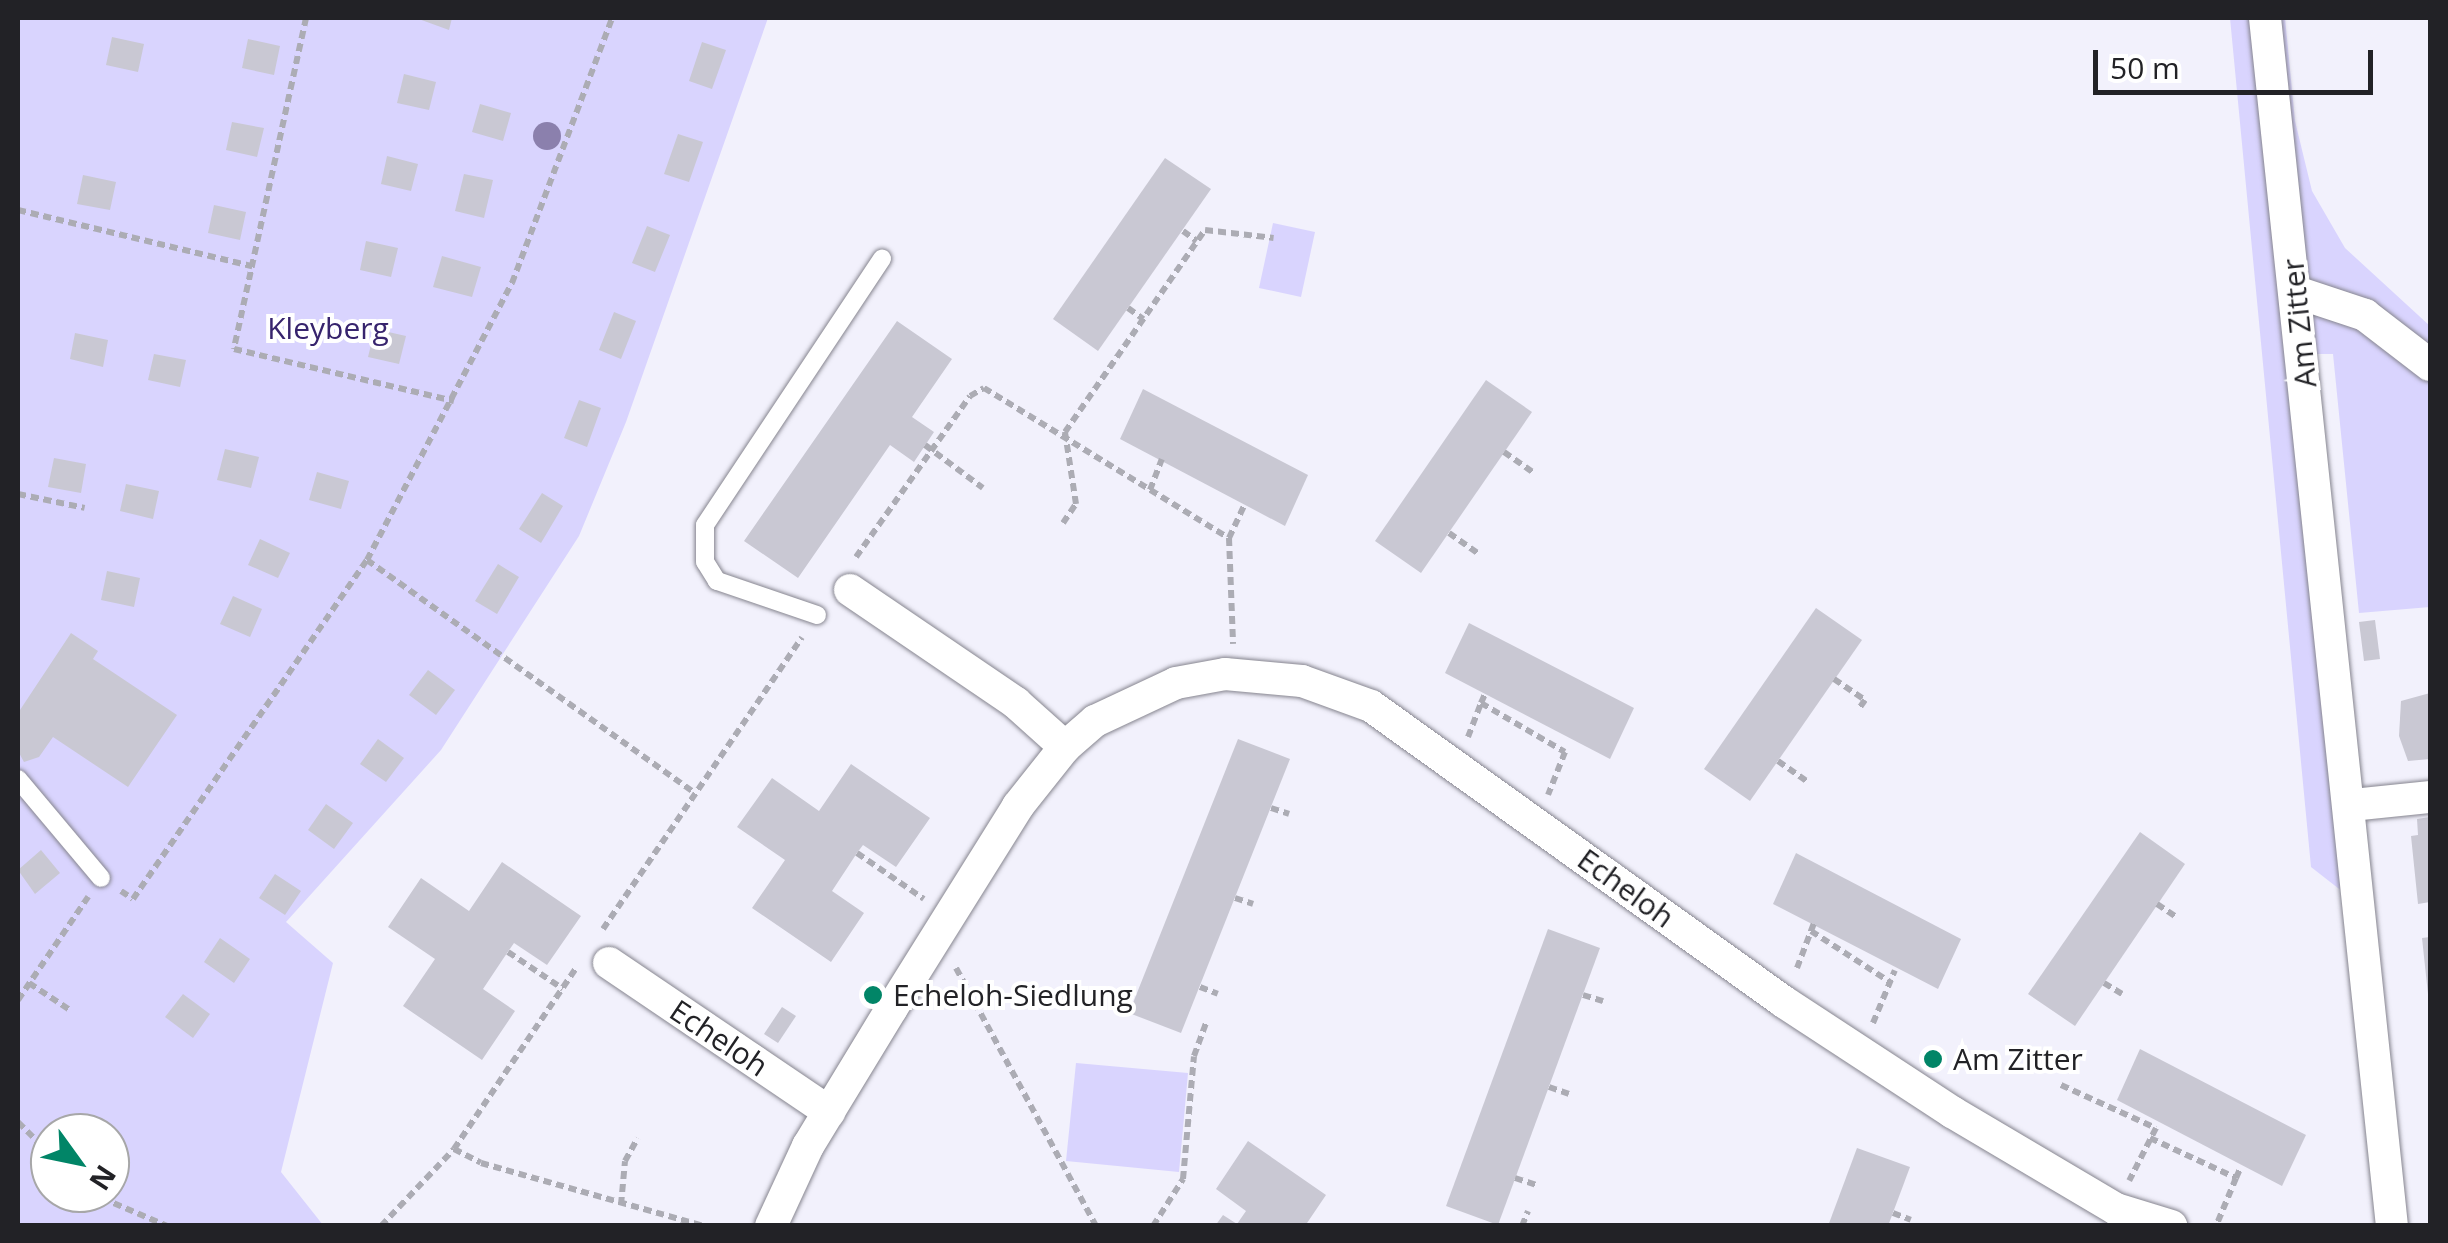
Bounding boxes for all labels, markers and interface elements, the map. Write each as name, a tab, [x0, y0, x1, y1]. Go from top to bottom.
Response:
scale bar	[2098, 30, 2378, 92]
text: 50 m	[2110, 47, 2180, 88]
street label: Am Zitter	[2274, 257, 2324, 389]
park label: Kleyberg	[267, 310, 389, 346]
street label: Echeloh	[1571, 841, 1681, 935]
place label: Echeloh-Siedlung	[893, 977, 1133, 1013]
marker: Echeloh-Siedlung	[862, 984, 884, 1006]
street label: Echeloh	[663, 992, 775, 1084]
place label: Am Zitter	[1953, 1041, 2083, 1077]
marker: Am Zitter	[1922, 1048, 1944, 1070]
north arrow	[30, 1113, 130, 1213]
text: N	[81, 1158, 126, 1198]

